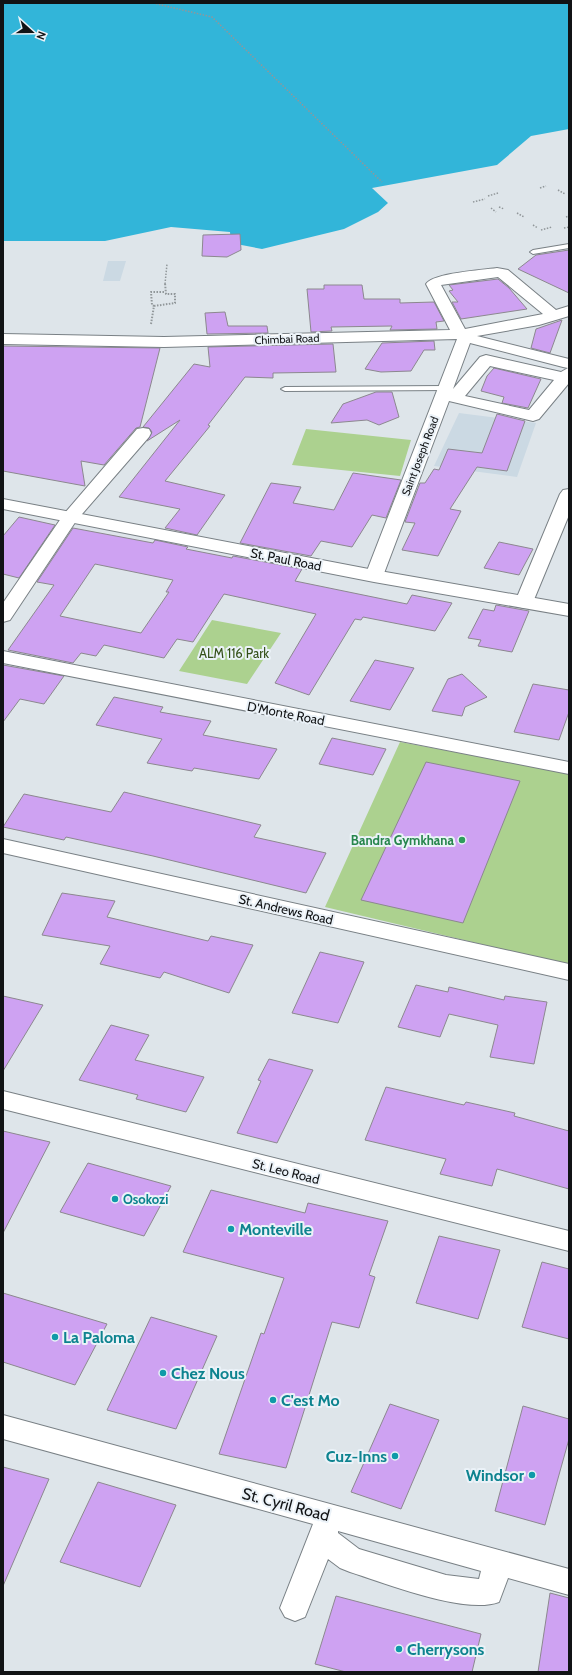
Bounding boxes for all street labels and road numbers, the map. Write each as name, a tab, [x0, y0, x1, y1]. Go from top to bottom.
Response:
street label: Chimbai Road	[254, 331, 320, 347]
street label: Saint Joseph Road	[398, 414, 442, 498]
street label: St. Paul Road	[249, 544, 323, 574]
street label: D'Monte Road	[246, 698, 326, 728]
street label: St. Andrews Road	[237, 890, 335, 928]
street label: St. Leo Road	[251, 1155, 321, 1187]
street label: St. Cyril Road	[240, 1484, 332, 1525]

